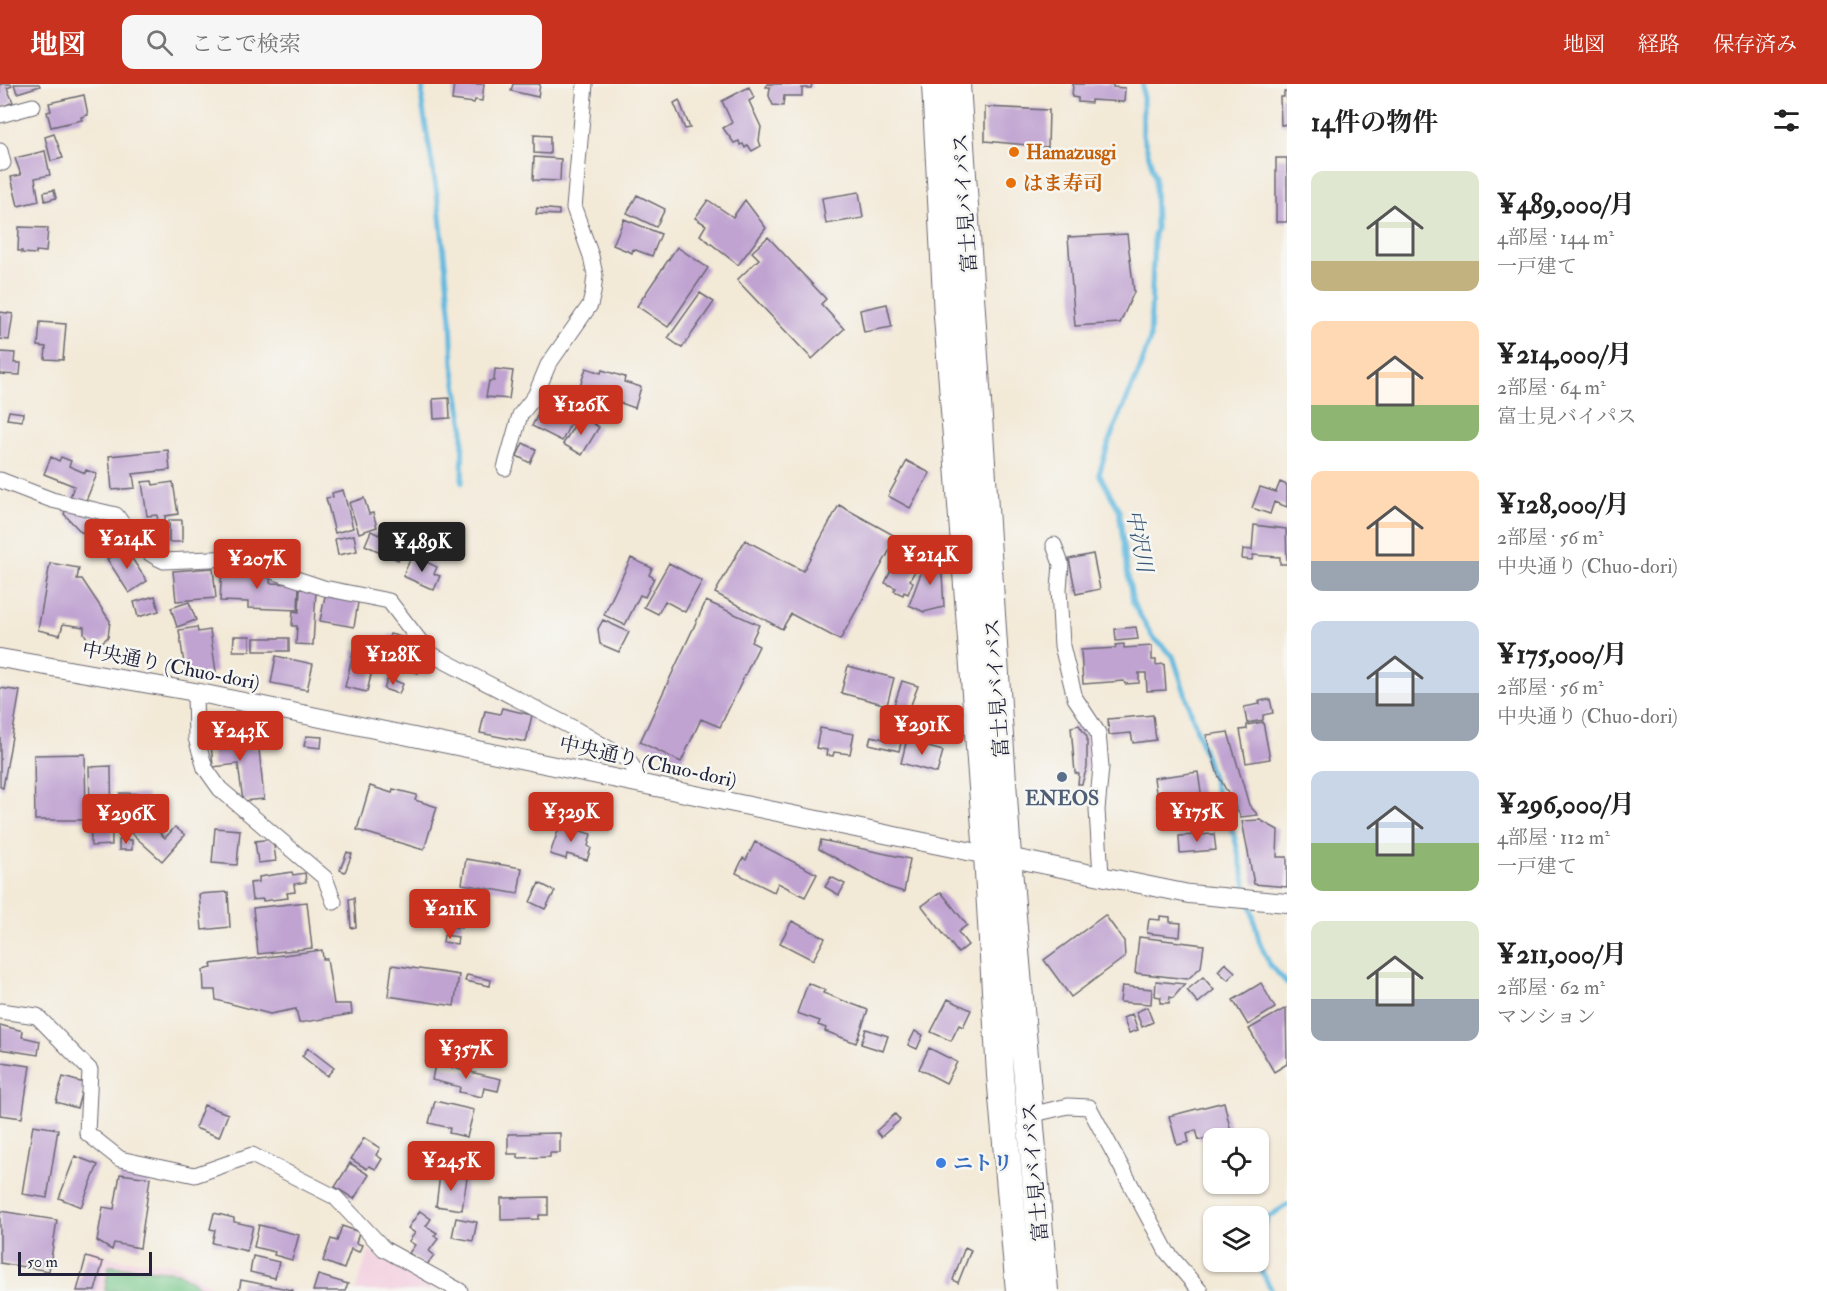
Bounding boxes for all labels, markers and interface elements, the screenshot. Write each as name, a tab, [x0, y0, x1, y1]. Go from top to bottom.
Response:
search box	[122, 15, 542, 69]
icon: search	[143, 26, 176, 59]
text: 地図	[30, 28, 86, 63]
text: ここで検索	[191, 30, 301, 58]
text: 地図	[1563, 31, 1605, 58]
text: 経路	[1638, 31, 1680, 58]
text: 保存済み	[1713, 31, 1797, 58]
icon: filters	[1770, 104, 1803, 137]
text: 14件の物件	[1311, 107, 1438, 139]
street label: 富士見バイパス	[948, 132, 982, 274]
place label: Hamazusgi	[1026, 140, 1117, 166]
marker: Hamazusgi	[1007, 145, 1021, 159]
place label: はま寿司	[1023, 171, 1103, 196]
marker: はま寿司	[1004, 176, 1018, 190]
text: ¥489,000/月	[1497, 189, 1635, 221]
icon: home	[1359, 195, 1431, 267]
text: 4部屋 · 144 m²	[1497, 225, 1614, 250]
text: 一戸建て	[1497, 254, 1577, 279]
text: ¥214,000/月	[1497, 339, 1633, 371]
icon: home	[1359, 345, 1431, 417]
text: 2部屋 · 64 m²	[1497, 375, 1606, 400]
pin: ¥126K	[539, 385, 623, 436]
text: ¥126K	[553, 392, 609, 417]
text: 富士見バイパス	[1497, 404, 1637, 429]
text: ¥128,000/月	[1497, 489, 1630, 521]
icon: home	[1359, 495, 1431, 567]
water label: 中沢川	[1120, 508, 1159, 576]
pin: ¥214K	[85, 519, 169, 570]
pin: ¥489K	[380, 522, 464, 573]
text: 2部屋 · 56 m²	[1497, 525, 1604, 550]
text: ¥214K	[98, 526, 156, 551]
text: ¥489K	[392, 529, 452, 554]
pin: ¥214K	[888, 535, 972, 586]
pin: ¥207K	[215, 539, 299, 590]
text: ¥214K	[901, 542, 959, 567]
text: ¥207K	[228, 546, 286, 571]
text: 中央通り (Chuo-dori)	[1497, 554, 1678, 579]
street label: 富士見バイパス	[980, 617, 1014, 759]
pin: ¥128K	[351, 635, 435, 686]
street label: 中央通り (Chuo-dori)	[80, 636, 262, 696]
text: ¥175,000/月	[1497, 639, 1628, 671]
text: ¥128K	[365, 642, 421, 667]
icon: home	[1359, 645, 1431, 717]
text: 2部屋 · 56 m²	[1497, 675, 1604, 700]
text: 中央通り (Chuo-dori)	[1497, 704, 1678, 729]
pin: ¥291K	[880, 705, 964, 756]
pin: ¥243K	[198, 711, 282, 762]
text: ¥291K	[894, 712, 950, 737]
text: ¥243K	[211, 718, 269, 743]
street label: 中央通り (Chuo-dori)	[557, 731, 739, 793]
marker: ENEOS	[1055, 770, 1069, 784]
place label: ENEOS	[1025, 786, 1099, 811]
text: ¥296,000/月	[1497, 789, 1635, 821]
pin: ¥329K	[529, 792, 613, 843]
pin: ¥175K	[1155, 792, 1239, 843]
pin: ¥296K	[84, 794, 168, 845]
icon: home	[1359, 795, 1431, 867]
text: ¥329K	[542, 799, 600, 824]
text: ¥175K	[1170, 799, 1224, 824]
text: ¥296K	[96, 801, 156, 826]
text: 4部屋 · 112 m²	[1497, 825, 1610, 850]
text: 一戸建て	[1497, 854, 1577, 879]
pin: ¥211K	[408, 889, 492, 940]
text: ¥211K	[423, 896, 477, 921]
text: ¥211,000/月	[1497, 939, 1627, 971]
icon: home	[1359, 945, 1431, 1017]
text: 2部屋 · 62 m²	[1497, 975, 1605, 1000]
text: マンション	[1497, 1004, 1596, 1029]
pin: ¥357K	[424, 1029, 508, 1080]
text: ¥357K	[439, 1036, 493, 1061]
street label: 富士見バイパス	[1016, 1101, 1054, 1243]
map controls	[1203, 1128, 1269, 1272]
button: locate	[1203, 1128, 1269, 1194]
pin: ¥245K	[409, 1141, 493, 1192]
text: ¥245K	[422, 1148, 480, 1173]
place label: ニトリ	[953, 1151, 1013, 1176]
marker: ニトリ	[934, 1156, 948, 1170]
button: layers	[1203, 1206, 1269, 1272]
scale bar	[18, 1249, 152, 1276]
text: 50 m	[27, 1252, 58, 1272]

